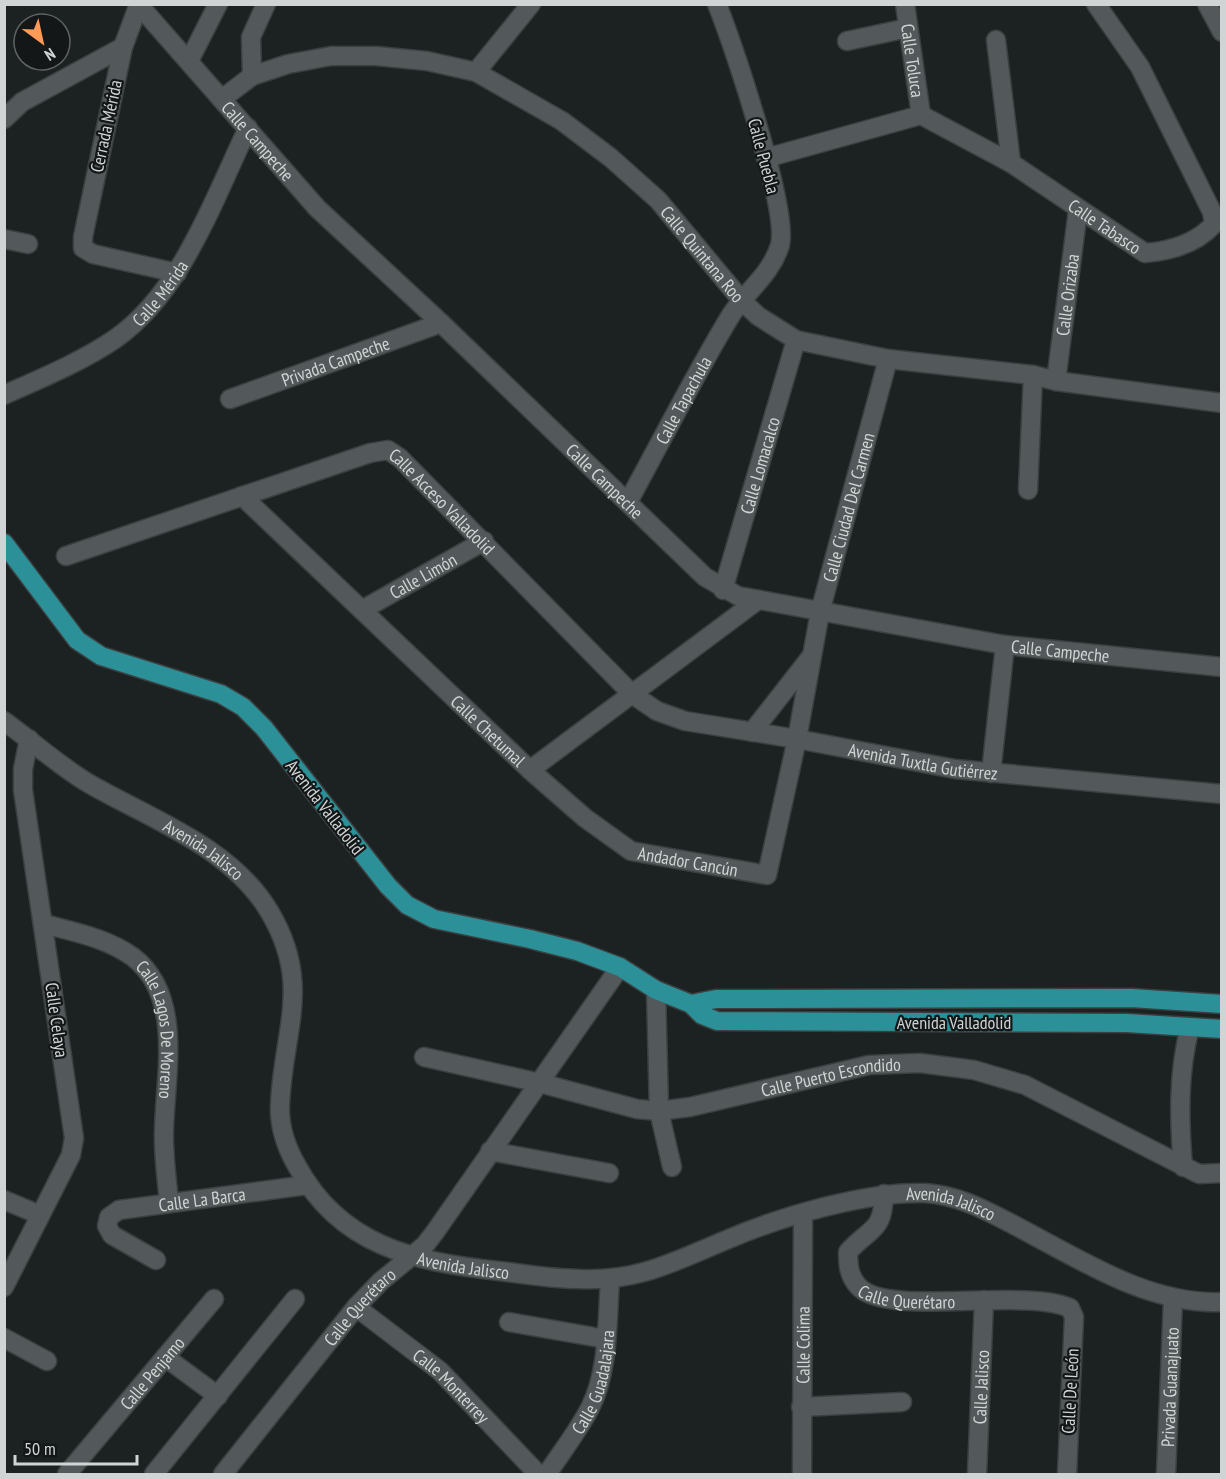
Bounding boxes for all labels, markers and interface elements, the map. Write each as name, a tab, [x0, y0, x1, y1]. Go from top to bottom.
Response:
north arrow	[12, 12, 72, 72]
street label: Calle Toluca	[896, 22, 930, 99]
text: N	[41, 44, 59, 65]
street label: Cerrada Mérida	[85, 78, 127, 174]
street label: Calle Campeche	[217, 96, 299, 186]
street label: Calle Puebla	[743, 116, 785, 196]
street label: Calle Tabasco	[1064, 193, 1146, 259]
street label: Calle Quintana Roo	[656, 201, 750, 307]
street label: Calle Orizaba	[1050, 252, 1084, 337]
street label: Calle Mérida	[127, 256, 193, 331]
street label: Privada Campeche	[278, 331, 393, 391]
street label: Calle Tapachula	[650, 352, 716, 448]
street label: Calle Lomacalco	[734, 414, 785, 516]
street label: Calle Ciudad Del Carmen	[817, 430, 879, 584]
street label: Calle Campeche	[561, 438, 648, 523]
street label: Calle Acceso Valladolid	[385, 443, 500, 560]
street label: Calle Limón	[385, 547, 461, 604]
street label: Calle Campeche	[1010, 634, 1111, 667]
street label: Calle Chetumal	[446, 689, 531, 772]
street label: Avenida Tuxtla Gutiérrez	[846, 737, 999, 784]
street label: Avenida Valladolid	[281, 755, 369, 859]
street label: Avenida Jalisco	[160, 814, 249, 885]
street label: Andador Cancún	[636, 841, 740, 881]
street label: Calle Lagos De Moreno	[132, 955, 180, 1100]
street label: Calle Celaya	[40, 981, 74, 1059]
street label: Avenida Valladolid	[897, 1011, 1011, 1034]
street label: Calle Puerto Escondido	[759, 1052, 901, 1101]
street label: Avenida Jalisco	[906, 1181, 1000, 1225]
street label: Calle La Barca	[157, 1182, 247, 1216]
street label: Avenida Jalisco	[415, 1246, 511, 1284]
street label: Calle Querétaro	[318, 1263, 400, 1350]
street label: Calle Querétaro	[854, 1279, 956, 1313]
street label: Calle Colima	[791, 1306, 814, 1384]
street label: Privada Guanajuato	[1156, 1326, 1183, 1447]
street label: Calle Guadalajara	[566, 1329, 619, 1438]
street label: Calle Penjamo	[115, 1332, 189, 1414]
street label: Calle Monterrey	[409, 1343, 495, 1428]
street label: Calle De León	[1056, 1348, 1084, 1434]
street label: Calle Jalisco	[968, 1349, 993, 1425]
scale bar	[15, 1428, 136, 1466]
text: 50 m	[24, 1437, 56, 1460]

